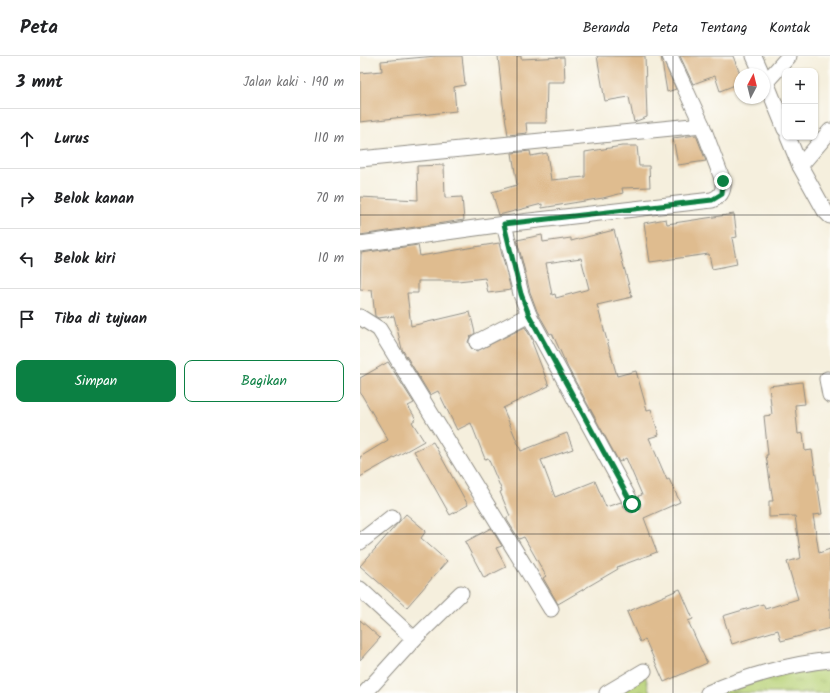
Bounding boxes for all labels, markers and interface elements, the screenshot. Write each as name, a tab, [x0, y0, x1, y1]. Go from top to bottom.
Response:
text: Peta	[20, 13, 58, 43]
text: Beranda	[583, 17, 630, 39]
text: Peta	[652, 17, 678, 39]
text: Tentang	[700, 17, 747, 39]
text: Kontak	[769, 17, 810, 39]
north arrow	[734, 68, 770, 104]
map controls	[782, 68, 818, 140]
button: +	[782, 68, 818, 104]
text: 3 mnt	[16, 69, 63, 96]
text: Jalan kaki · 190 m	[243, 72, 344, 93]
button: −	[782, 104, 818, 140]
text: Lurus	[54, 127, 89, 151]
icon: ahead	[16, 128, 38, 150]
text: 110 m	[314, 128, 344, 149]
route end	[714, 172, 732, 190]
text: Belok kanan	[54, 187, 134, 211]
icon: right	[16, 188, 38, 210]
text: 70 m	[316, 188, 344, 209]
text: Belok kiri	[54, 247, 115, 271]
icon: left	[16, 248, 38, 270]
text: 10 m	[318, 248, 344, 269]
text: Tiba di tujuan	[54, 307, 147, 331]
icon: arrive	[16, 308, 38, 330]
button: Simpan	[16, 360, 176, 402]
button: Bagikan	[184, 360, 344, 402]
route start	[623, 495, 641, 513]

